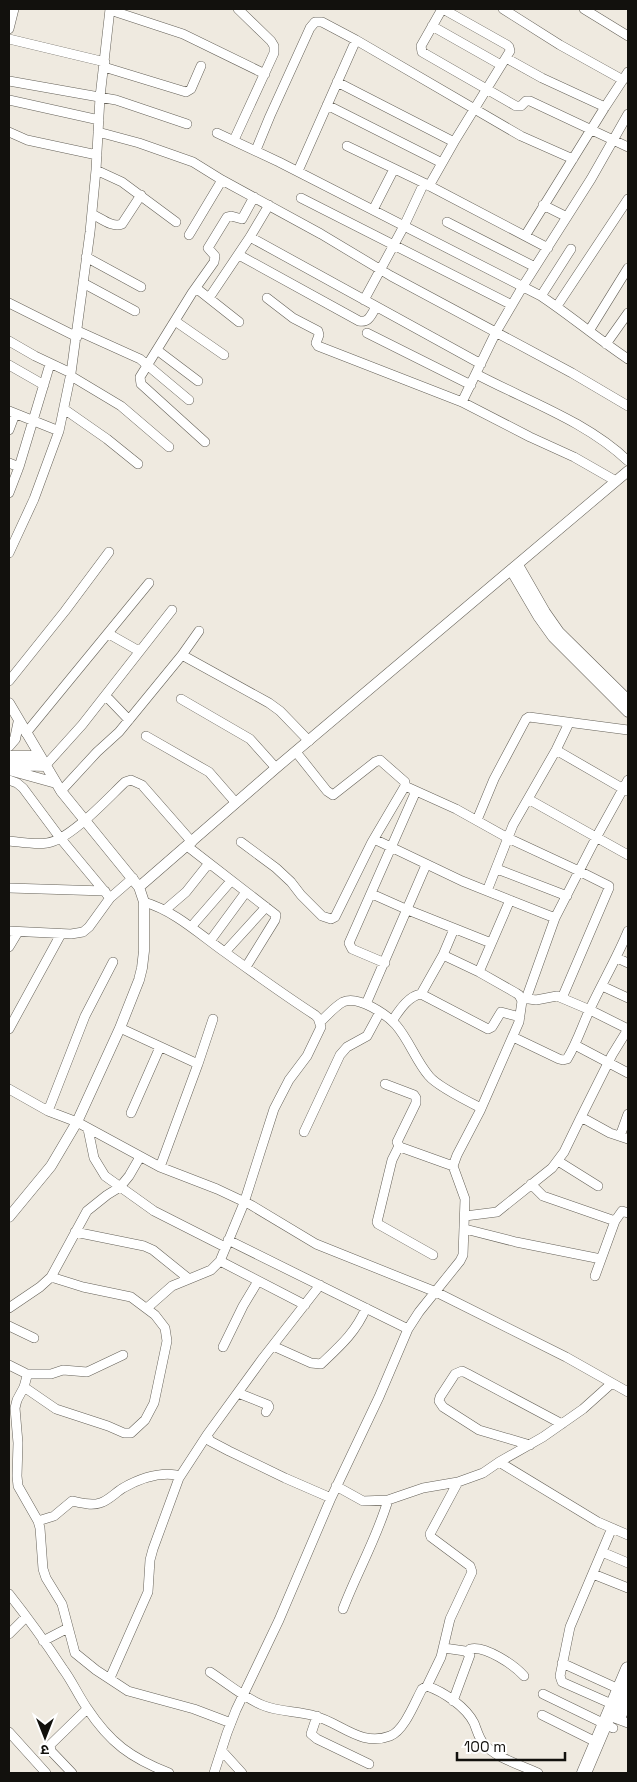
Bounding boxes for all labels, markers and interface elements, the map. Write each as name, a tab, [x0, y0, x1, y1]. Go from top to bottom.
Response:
north arrow	[20, 1712, 70, 1762]
scale bar	[457, 1730, 564, 1762]
text: 100 m	[464, 1737, 506, 1756]
text: उ	[40, 1741, 49, 1759]

